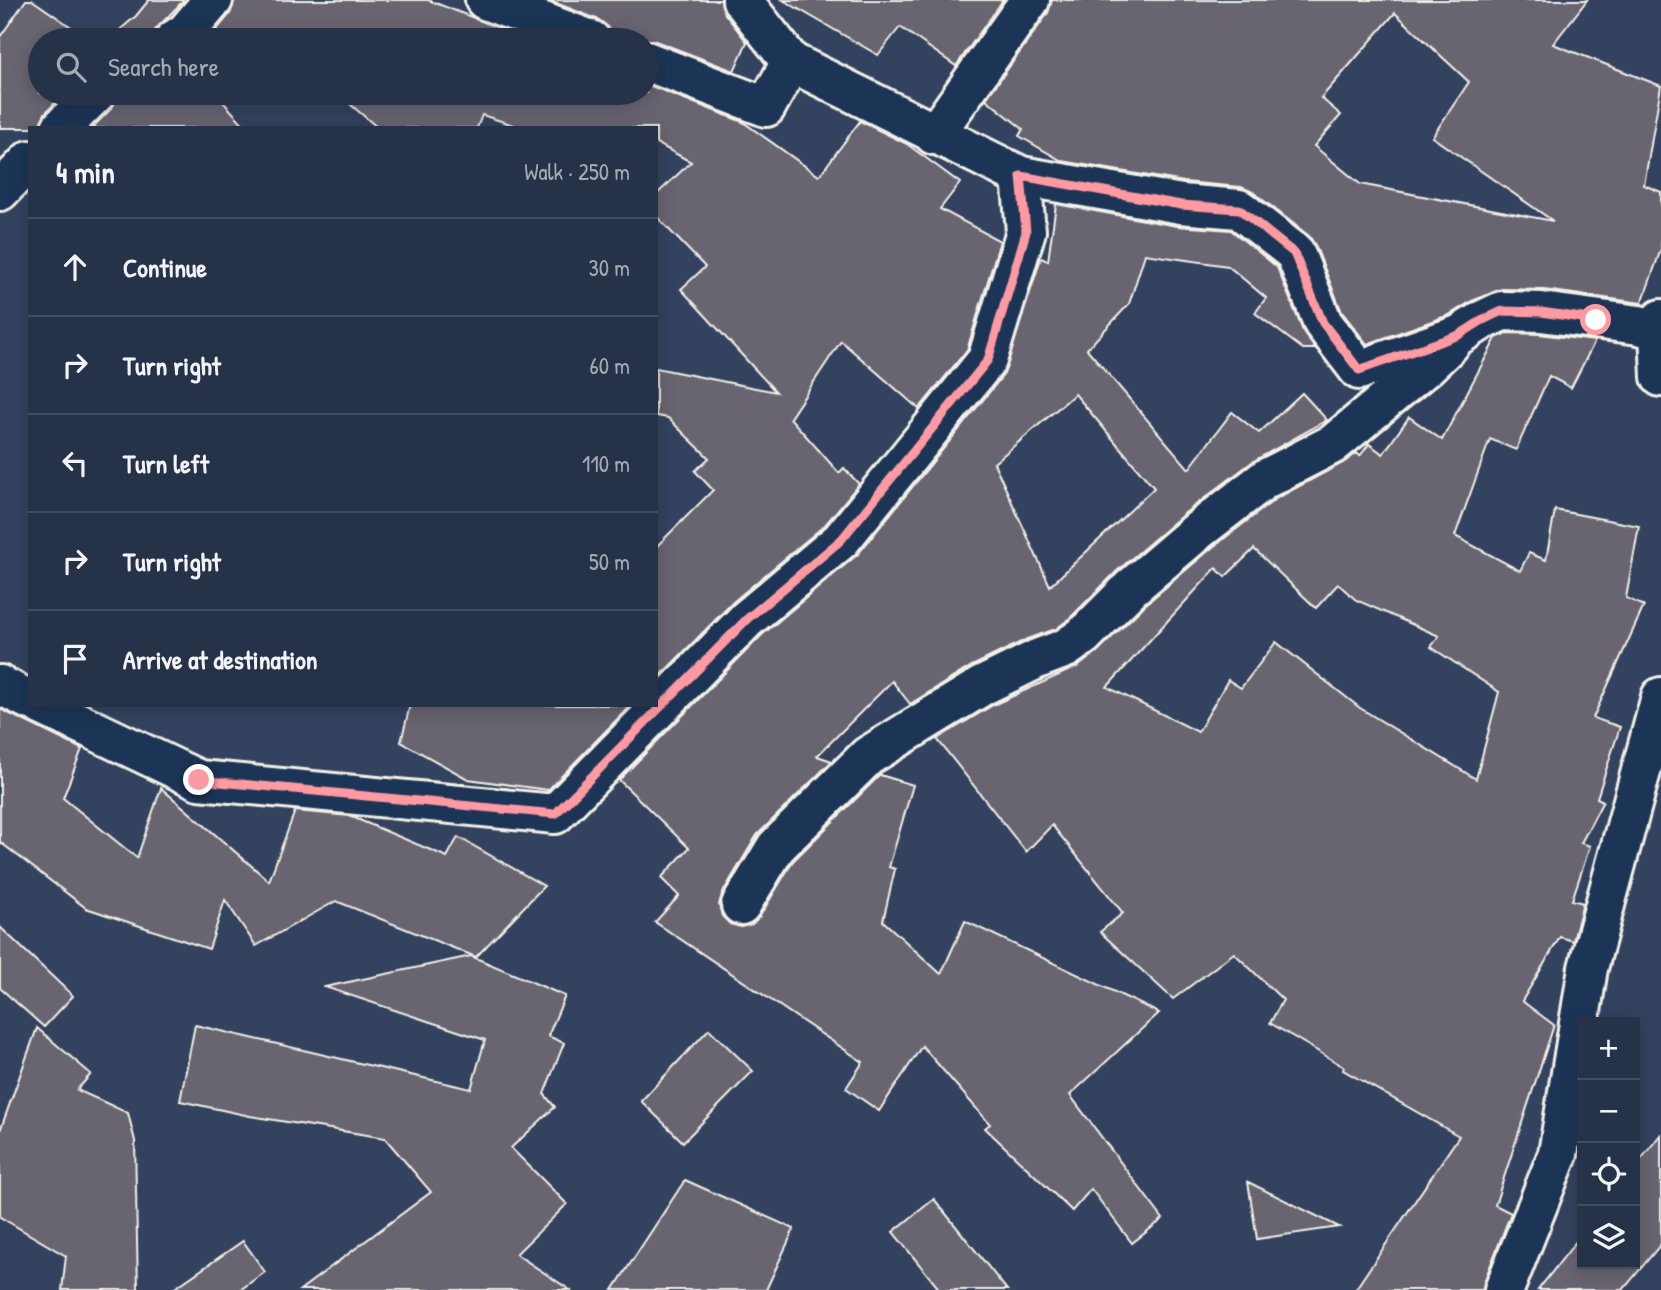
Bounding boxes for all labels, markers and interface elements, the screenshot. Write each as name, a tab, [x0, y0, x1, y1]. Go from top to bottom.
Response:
search box	[28, 28, 658, 105]
icon: search	[52, 48, 90, 86]
text: Search here	[108, 49, 219, 84]
text: 4 min	[56, 152, 115, 192]
text: Walk · 250 m	[524, 156, 630, 187]
icon: ahead	[56, 248, 94, 286]
text: Continue	[123, 250, 207, 285]
text: 30 m	[588, 252, 630, 283]
route start	[1580, 304, 1611, 335]
icon: right	[56, 346, 94, 384]
text: Turn right	[123, 348, 221, 383]
text: 60 m	[590, 350, 630, 381]
icon: left	[56, 444, 94, 482]
text: Turn left	[123, 446, 209, 481]
text: 110 m	[582, 448, 630, 479]
icon: right	[56, 542, 94, 580]
text: Turn right	[123, 544, 221, 579]
text: 50 m	[589, 546, 630, 577]
icon: arrive	[56, 640, 94, 678]
text: Arrive at destination	[123, 642, 318, 677]
route end	[183, 764, 214, 795]
map controls	[1577, 1017, 1640, 1269]
button: +	[1577, 1017, 1640, 1080]
button: −	[1577, 1080, 1640, 1143]
button: locate	[1577, 1143, 1640, 1206]
button: layers	[1577, 1206, 1640, 1269]

